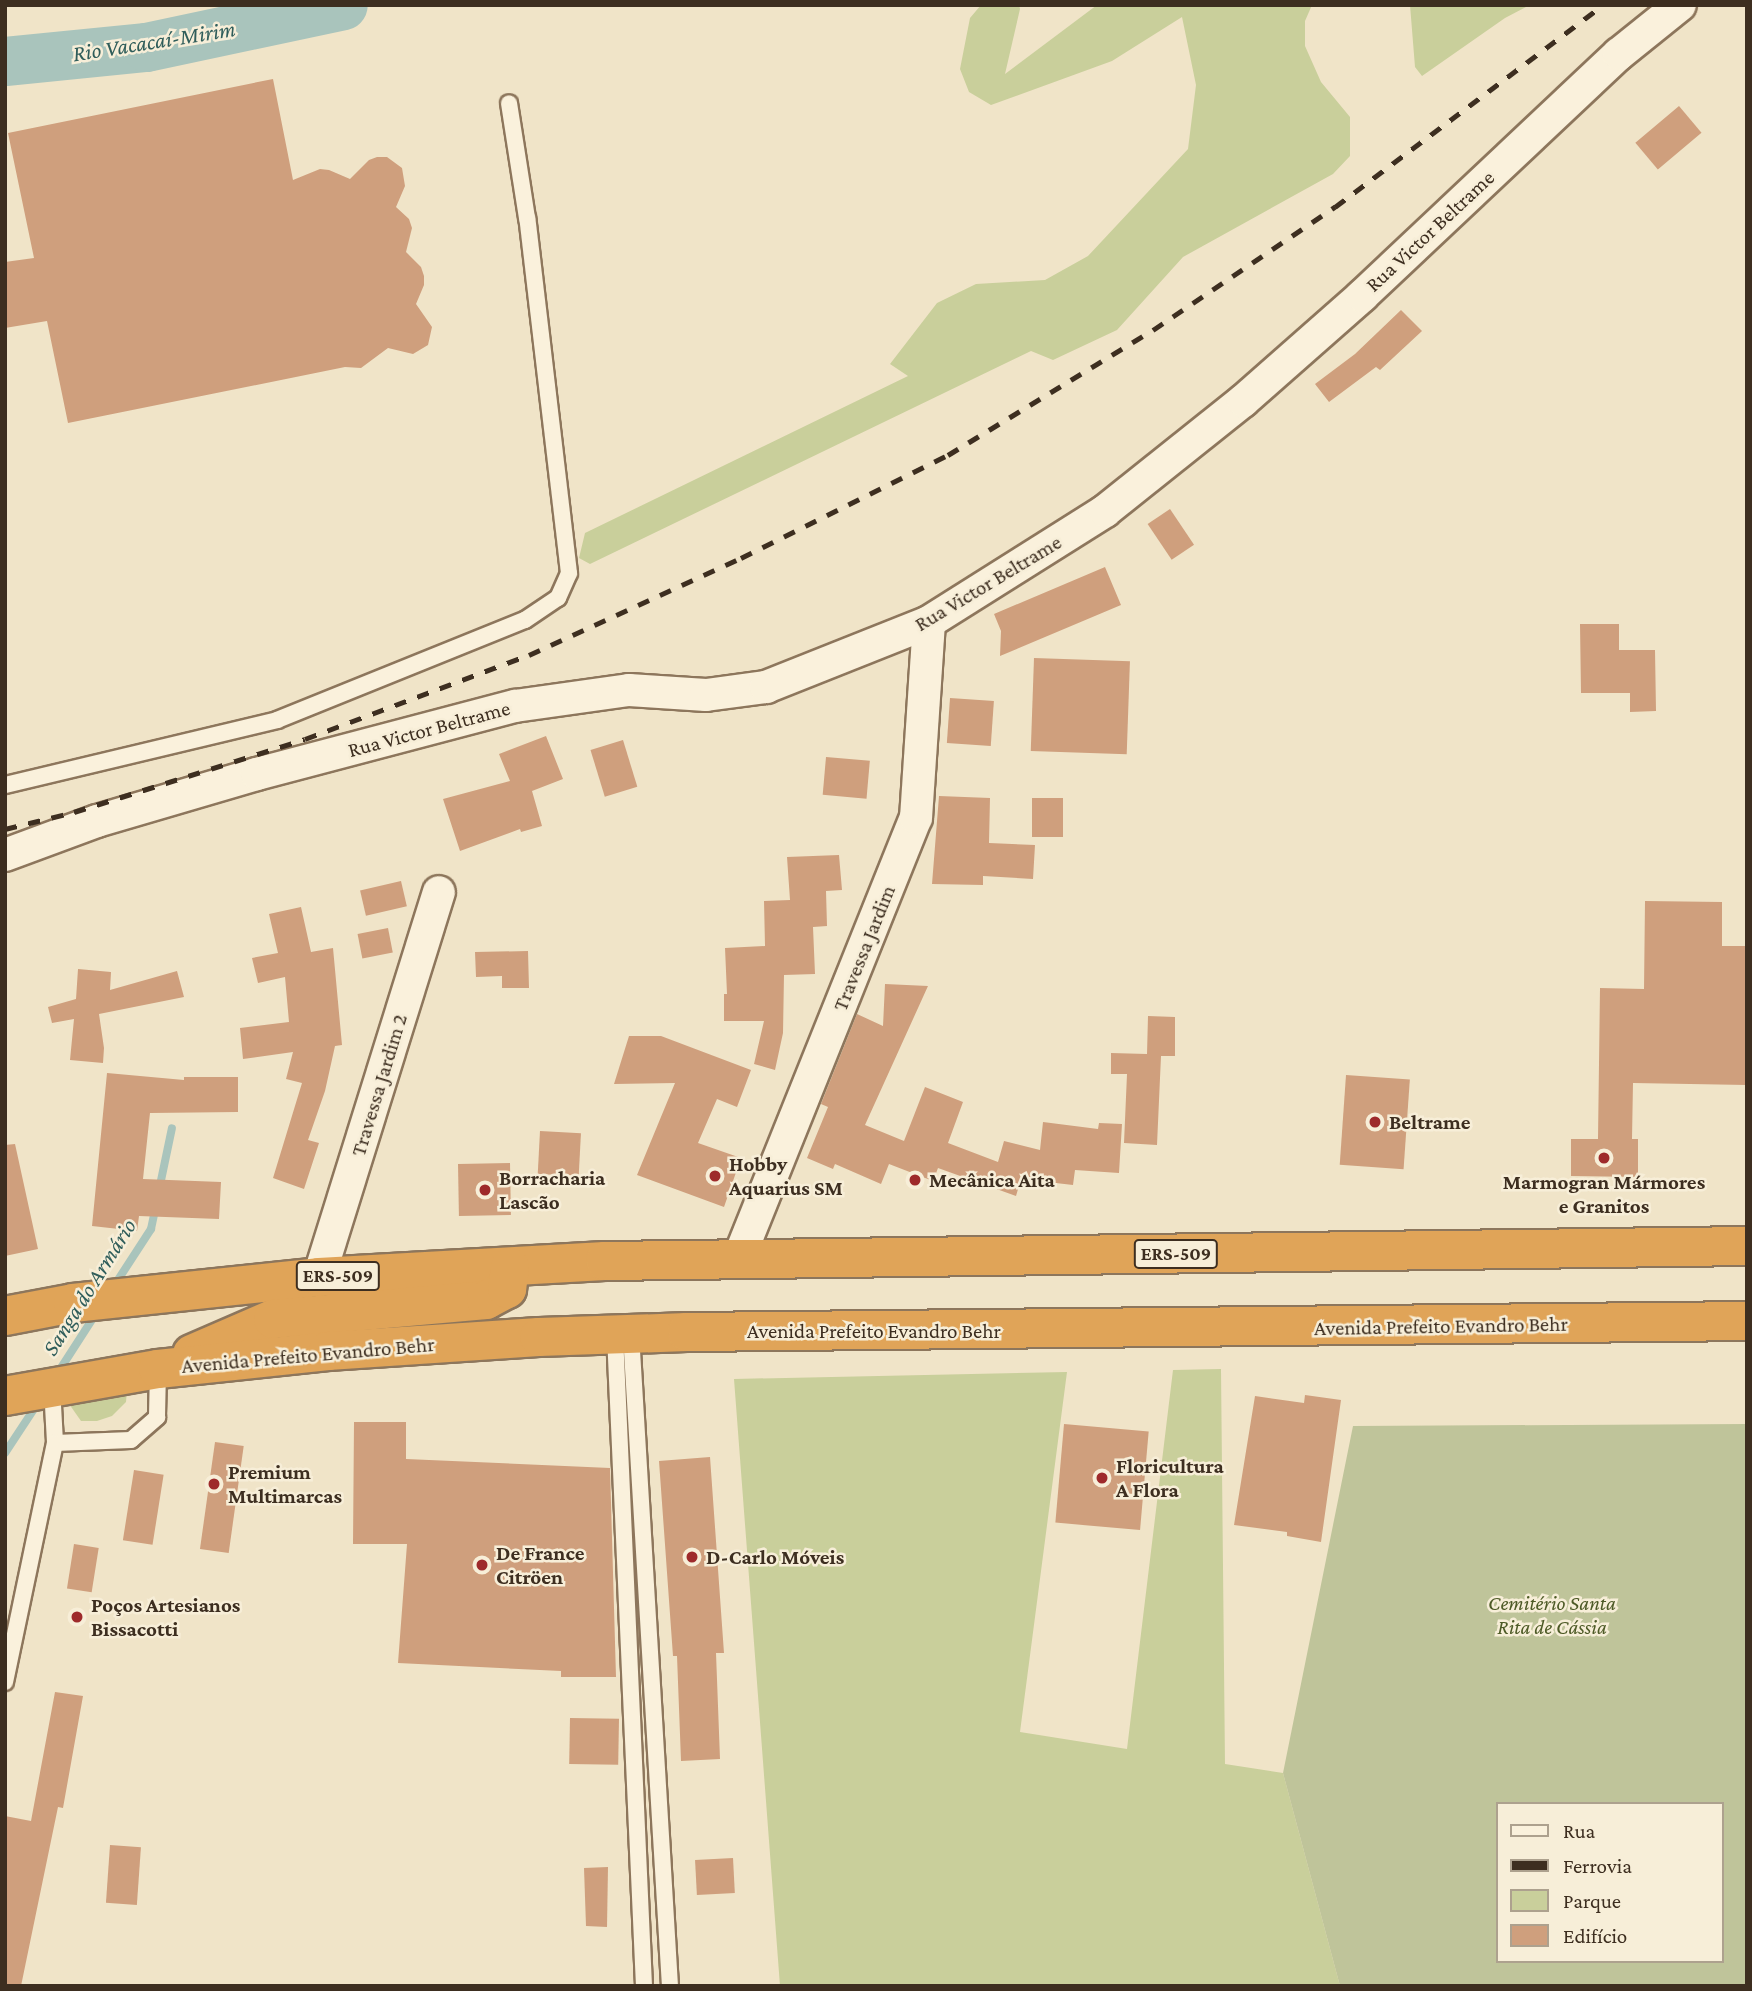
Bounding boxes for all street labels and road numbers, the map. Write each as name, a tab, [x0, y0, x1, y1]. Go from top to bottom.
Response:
street label: Rua Victor Beltrame	[1360, 165, 1500, 297]
street label: Rua Victor Beltrame	[910, 529, 1066, 637]
street label: Rua Victor Beltrame	[345, 695, 513, 763]
street label: Travessa Jardim	[827, 881, 901, 1015]
street label: Travessa Jardim 2	[345, 1011, 413, 1159]
road number: ERS-509	[1132, 1238, 1220, 1270]
road number: ERS-509	[294, 1260, 382, 1292]
street label: Avenida Prefeito Evandro Behr	[1314, 1311, 1568, 1341]
street label: Avenida Prefeito Evandro Behr	[747, 1318, 1001, 1344]
street label: Avenida Prefeito Evandro Behr	[180, 1331, 436, 1379]

